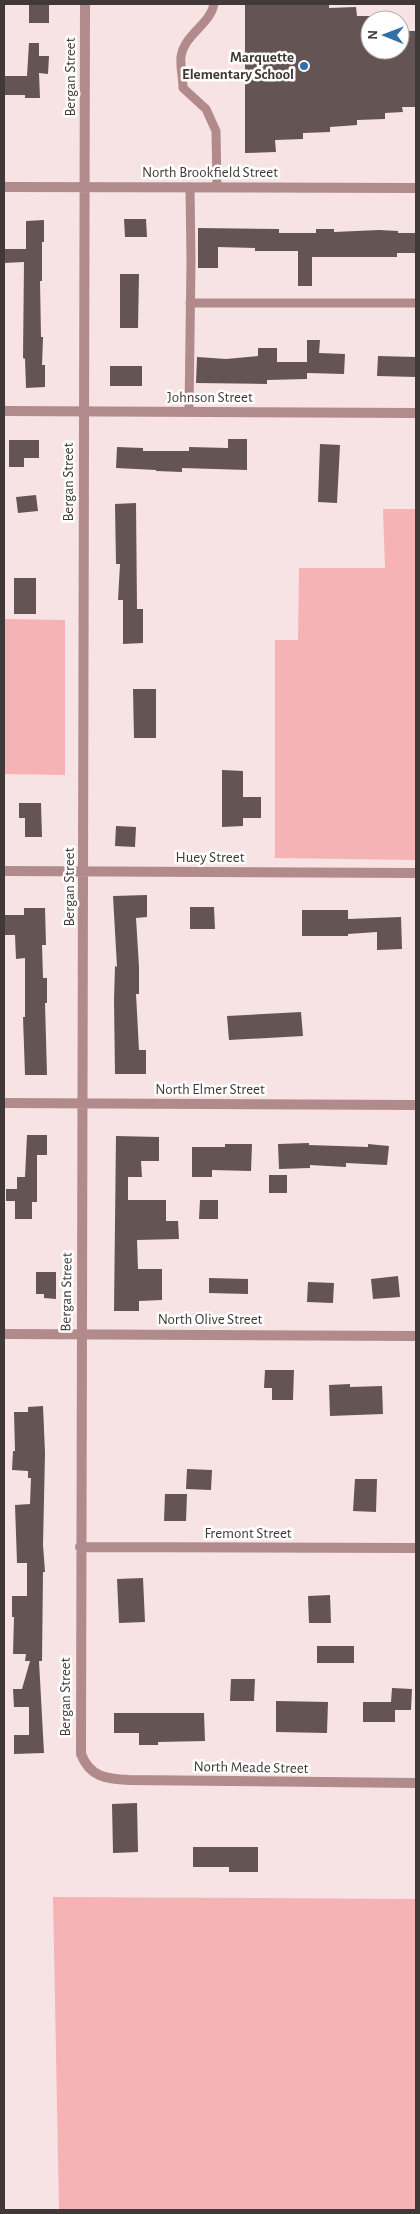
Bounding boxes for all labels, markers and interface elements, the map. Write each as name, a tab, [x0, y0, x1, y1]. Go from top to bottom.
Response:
north arrow	[360, 10, 410, 60]
text: N	[366, 30, 380, 40]
street label: Bergan Street	[63, 37, 78, 117]
place label: Marquette Elementary School	[182, 50, 294, 82]
marker: Marquette Elementary School	[298, 60, 310, 72]
street label: North Brookfield Street	[142, 165, 278, 180]
street label: Johnson Street	[167, 390, 253, 405]
street label: Bergan Street	[61, 442, 76, 522]
street label: Bergan Street	[62, 847, 77, 927]
street label: Huey Street	[176, 850, 245, 865]
street label: North Elmer Street	[155, 1082, 265, 1097]
street label: Bergan Street	[58, 1252, 75, 1332]
street label: North Olive Street	[158, 1312, 263, 1327]
street label: Fremont Street	[204, 1526, 292, 1541]
street label: Bergan Street	[58, 1657, 73, 1737]
street label: North Meade Street	[193, 1759, 309, 1776]

